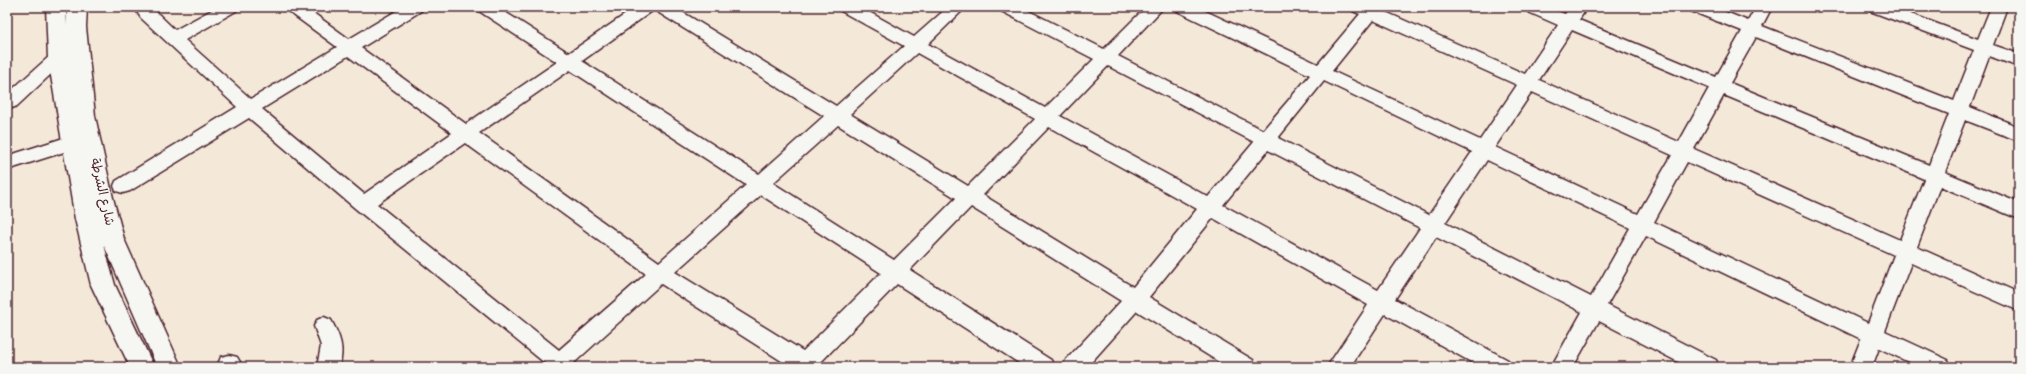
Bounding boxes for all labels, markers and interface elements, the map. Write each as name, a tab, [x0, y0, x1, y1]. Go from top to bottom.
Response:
street label: شارع الشرطة	[85, 156, 119, 228]

